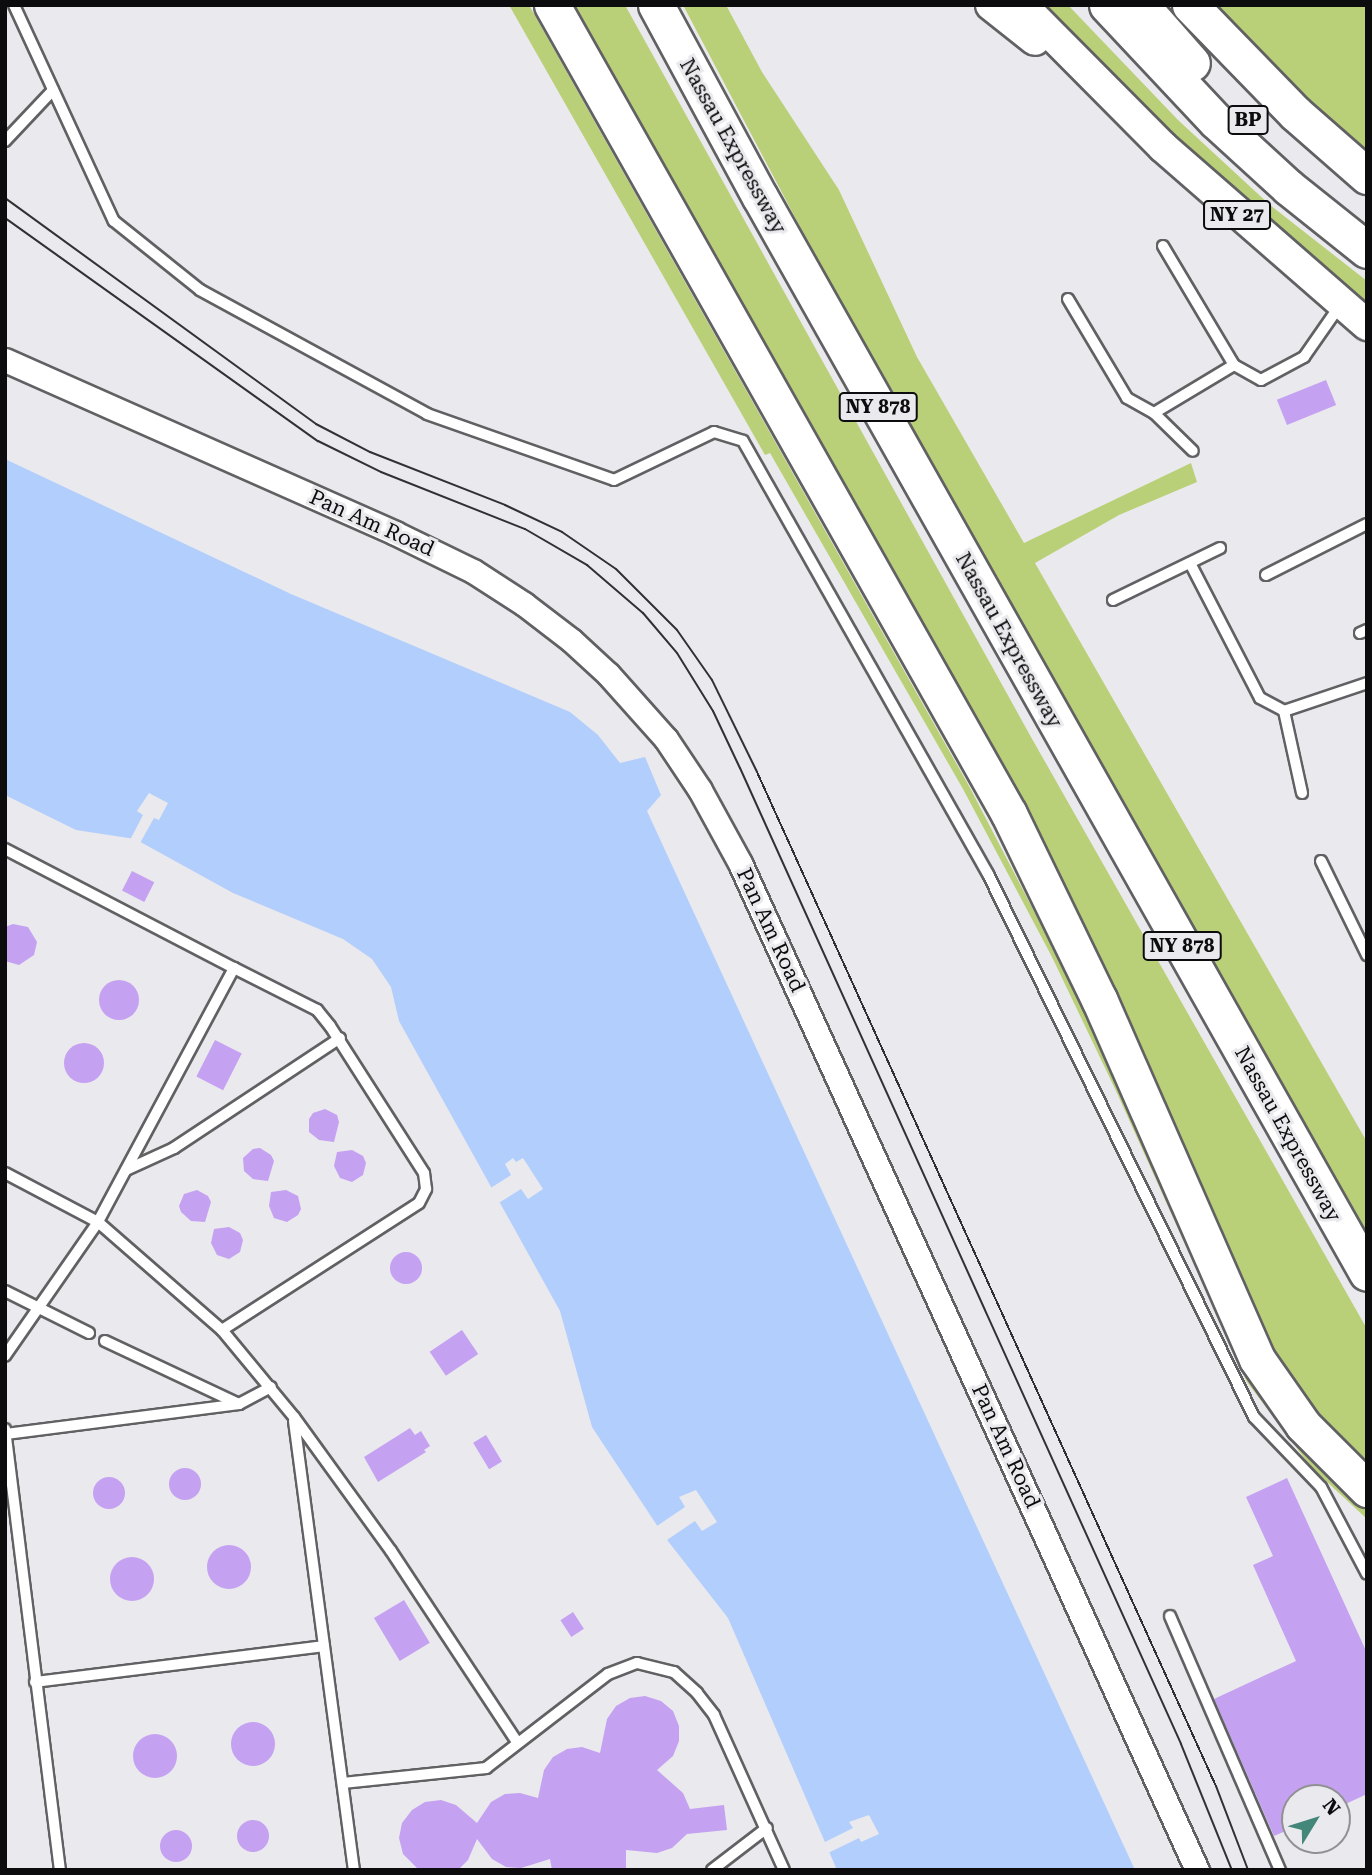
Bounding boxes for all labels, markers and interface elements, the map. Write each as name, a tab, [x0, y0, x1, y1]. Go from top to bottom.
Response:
street label: Nassau Expressway	[674, 54, 792, 238]
road number: BP	[1227, 104, 1269, 136]
road number: NY 27	[1202, 200, 1272, 230]
road number: NY 878	[838, 392, 918, 422]
street label: Pan Am Road	[306, 484, 438, 562]
street label: Nassau Expressway	[950, 548, 1068, 732]
street label: Pan Am Road	[731, 864, 811, 996]
road number: NY 878	[1142, 930, 1222, 962]
street label: Nassau Expressway	[1229, 1042, 1347, 1226]
street label: Pan Am Road	[966, 1380, 1046, 1512]
north arrow	[1281, 1784, 1351, 1854]
text: N	[1318, 1794, 1345, 1820]

